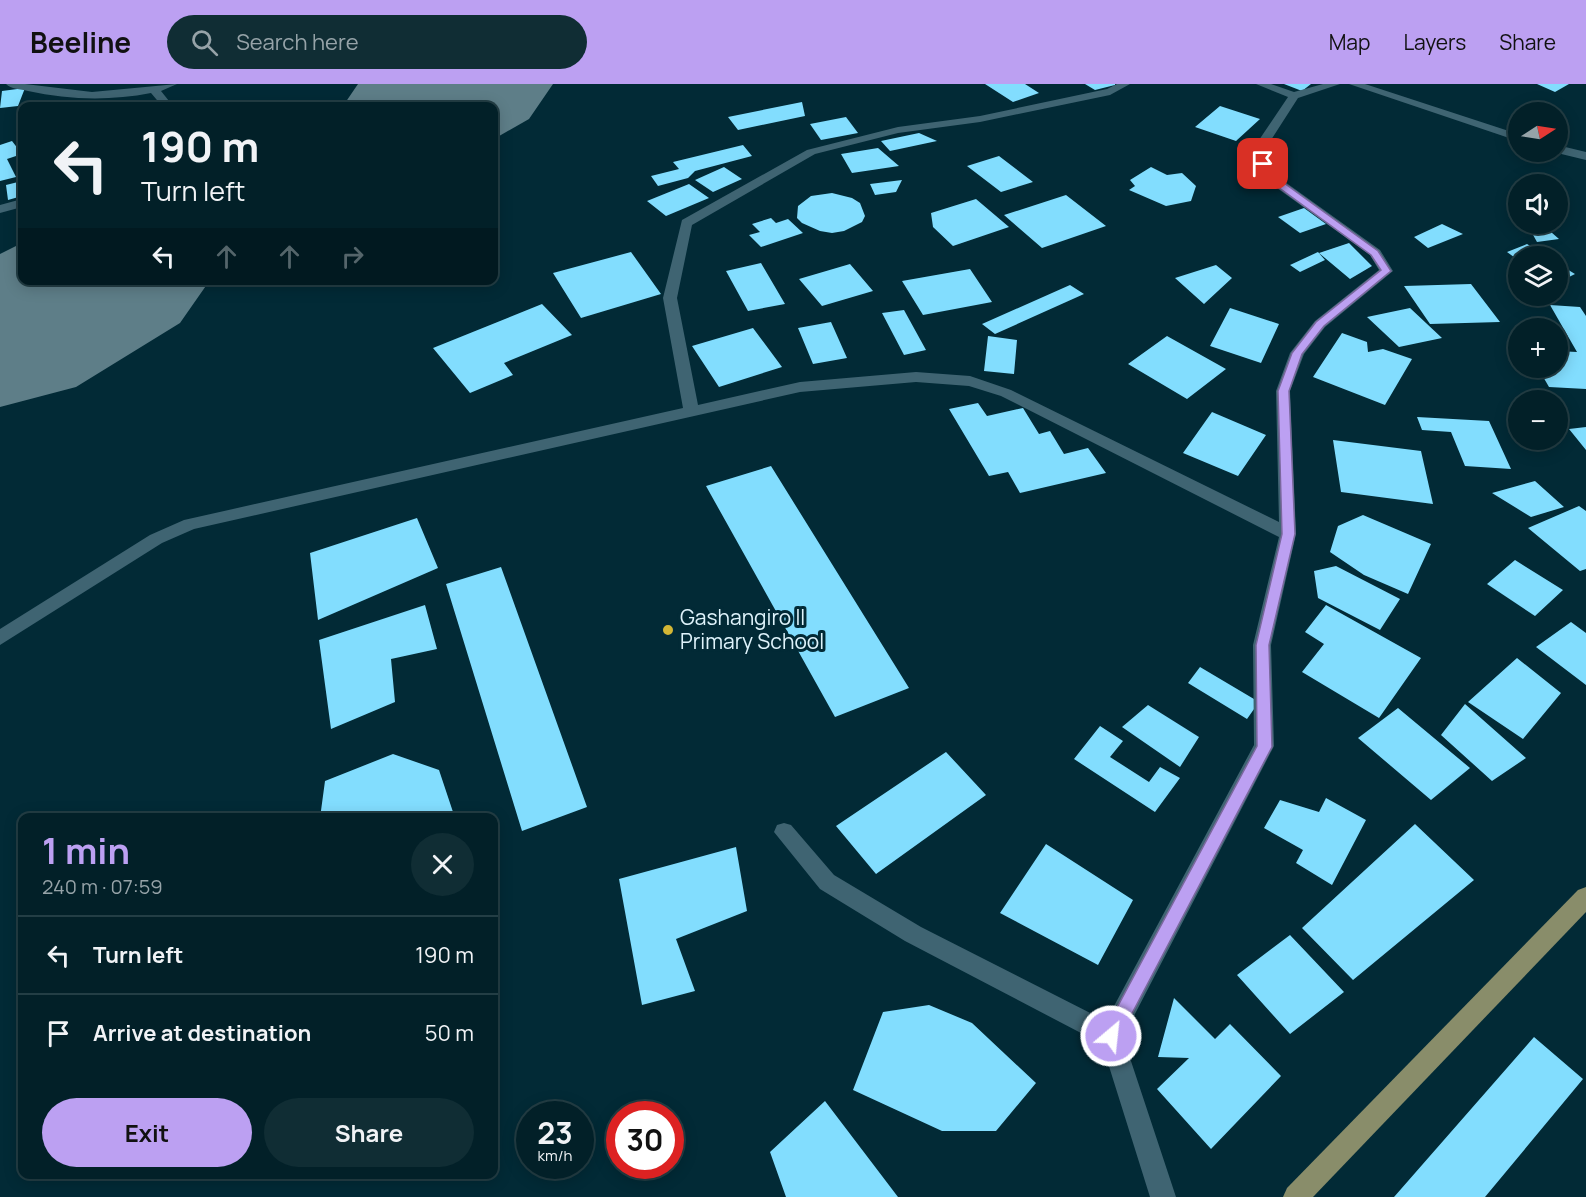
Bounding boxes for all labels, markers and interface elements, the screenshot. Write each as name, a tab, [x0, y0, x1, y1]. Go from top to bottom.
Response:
search box	[167, 15, 587, 69]
text: Beeline	[30, 23, 131, 61]
icon: search	[188, 26, 221, 59]
text: Search here	[236, 27, 359, 57]
text: Map	[1329, 28, 1370, 56]
text: Layers	[1403, 28, 1466, 56]
text: Share	[1499, 28, 1556, 56]
north arrow	[1508, 102, 1568, 162]
map controls	[1508, 102, 1568, 450]
text: 190 m	[141, 117, 259, 175]
icon: left	[42, 126, 120, 204]
pin	[1237, 138, 1288, 189]
icon: arrive	[1246, 147, 1279, 180]
text: Turn left	[141, 172, 245, 209]
button: sound	[1508, 174, 1568, 234]
icon: left	[147, 240, 180, 273]
icon: ahead	[210, 240, 243, 273]
icon: ahead	[273, 240, 306, 273]
icon: right	[336, 240, 369, 273]
button: layers	[1508, 246, 1568, 306]
button: +	[1508, 318, 1568, 378]
button: −	[1508, 390, 1568, 450]
place label: Gashangiro II Primary School	[680, 603, 824, 655]
marker: Gashangiro II Primary School	[661, 623, 675, 637]
text: 1 min	[42, 826, 130, 875]
button: close	[411, 833, 474, 896]
text: 240 m · 07:59	[42, 873, 163, 900]
icon: left	[42, 939, 75, 972]
text: Turn left	[93, 940, 183, 970]
text: 190 m	[415, 940, 474, 970]
position arrow	[1079, 1004, 1143, 1068]
icon: arrive	[42, 1017, 75, 1050]
text: Arrive at destination	[93, 1018, 311, 1048]
text: 50 m	[425, 1018, 474, 1048]
button: Exit	[42, 1098, 252, 1167]
button: Share	[264, 1098, 474, 1167]
speed limit sign: 30	[606, 1101, 684, 1179]
text: 23	[537, 1112, 573, 1153]
text: km/h	[538, 1145, 572, 1166]

